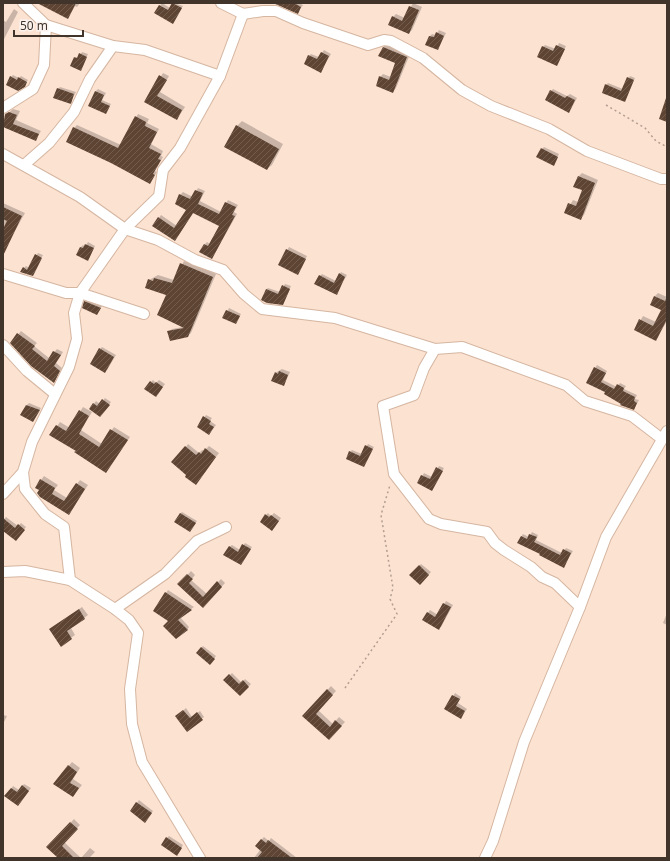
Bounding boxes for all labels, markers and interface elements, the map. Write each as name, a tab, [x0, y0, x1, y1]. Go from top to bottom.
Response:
scale bar	[14, 12, 83, 38]
text: 50 m	[20, 17, 48, 34]

